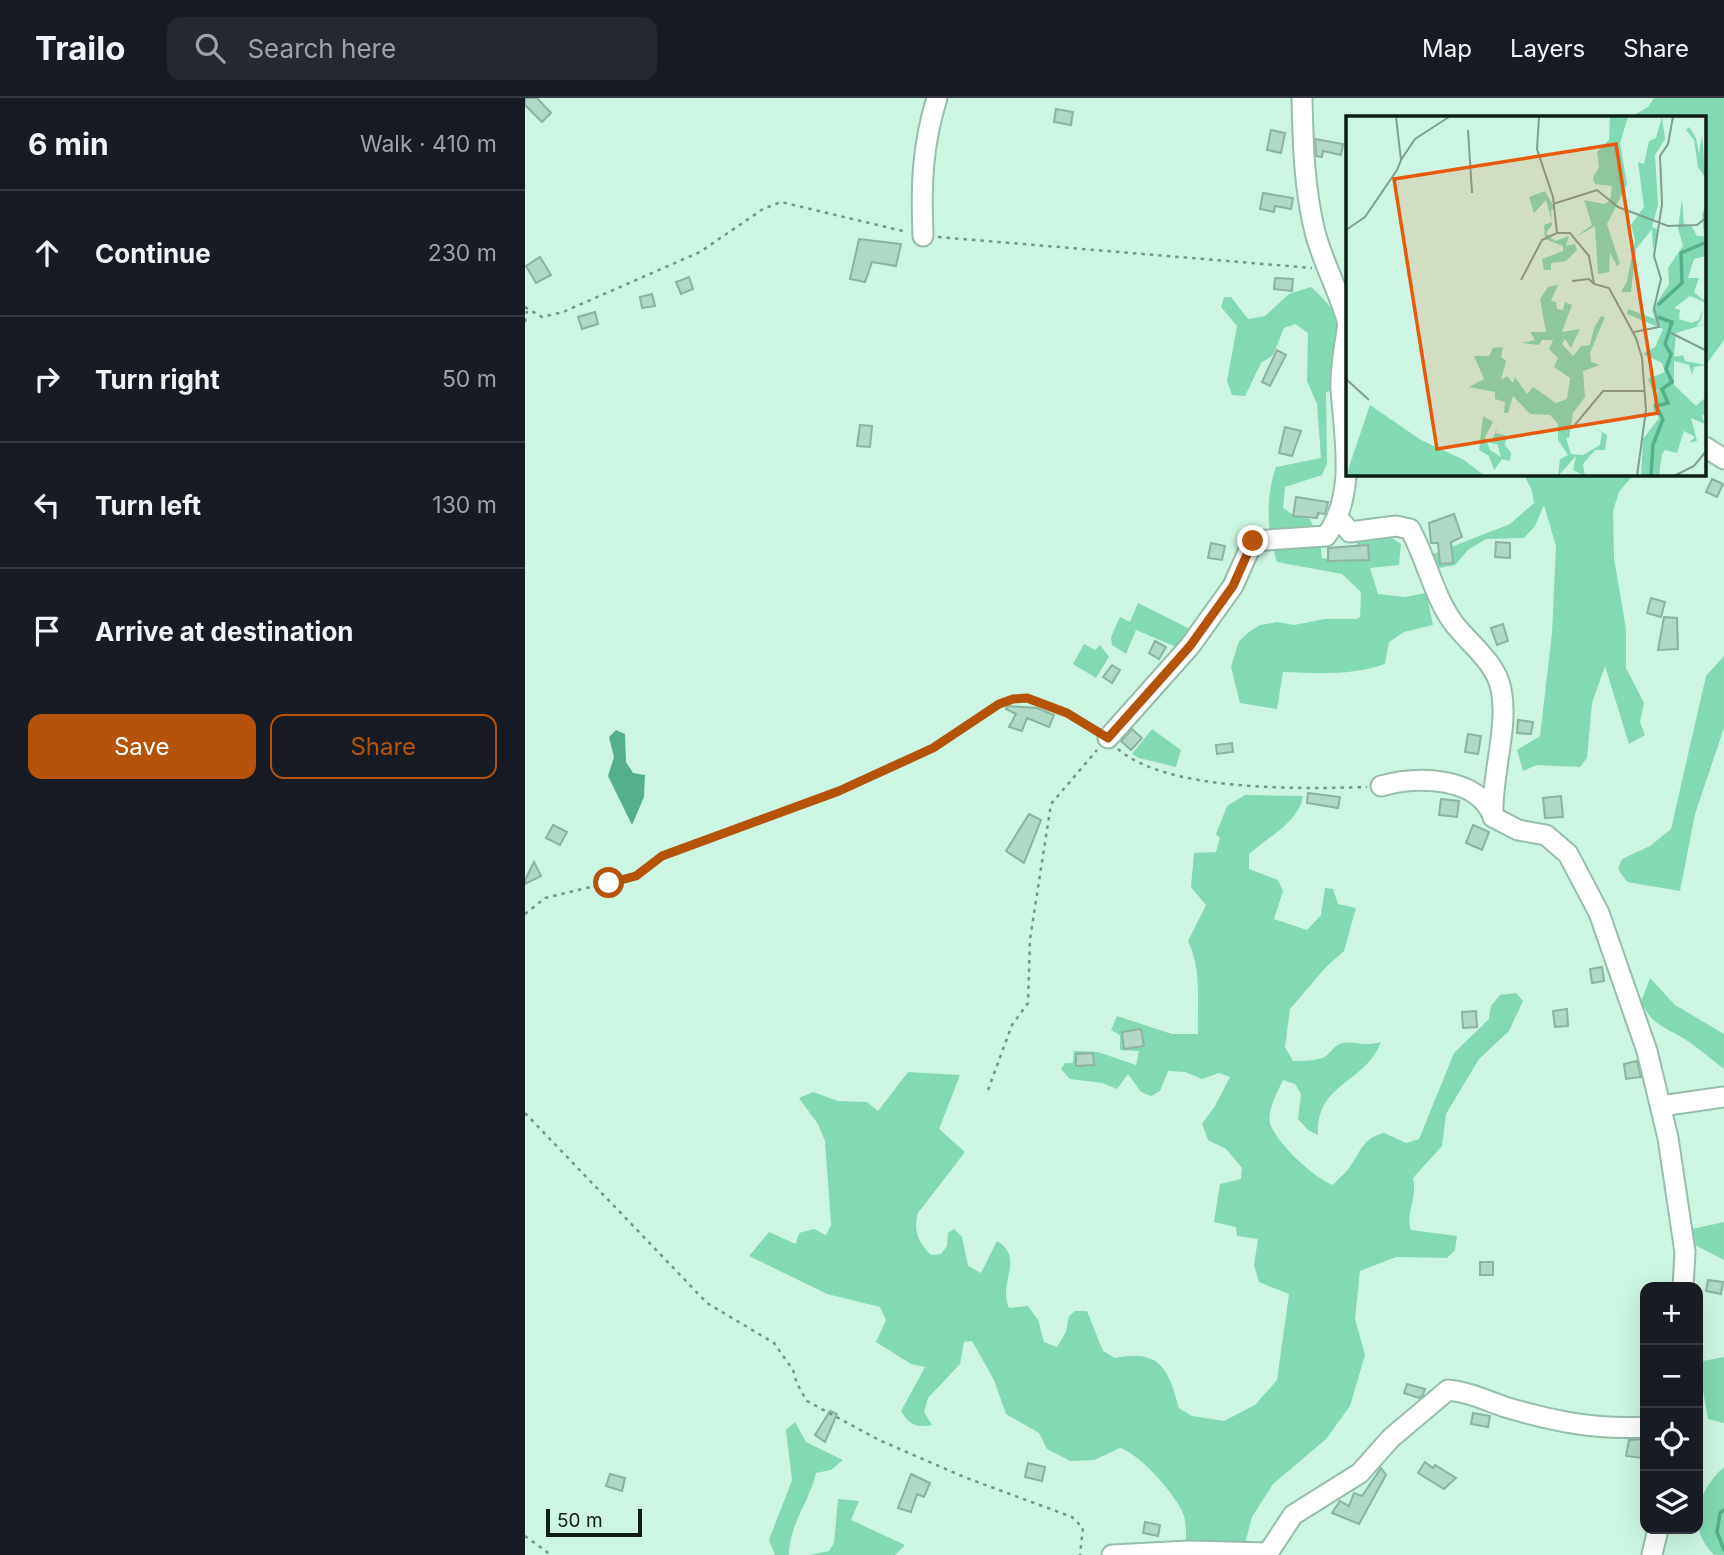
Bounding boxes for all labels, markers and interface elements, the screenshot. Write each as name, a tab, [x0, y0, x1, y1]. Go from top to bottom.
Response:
search box	[167, 17, 657, 80]
text: Trailo	[35, 28, 125, 68]
icon: search	[191, 29, 229, 67]
text: Search here	[247, 33, 396, 64]
text: Map	[1422, 34, 1472, 63]
text: Layers	[1510, 34, 1585, 63]
text: Share	[1623, 34, 1689, 63]
inset map	[1346, 116, 1707, 476]
text: 6 min	[28, 126, 109, 162]
text: Walk · 410 m	[360, 130, 497, 158]
icon: ahead	[28, 234, 66, 272]
text: Continue	[95, 238, 211, 269]
text: 230 m	[428, 239, 497, 267]
icon: right	[28, 360, 66, 398]
text: Turn right	[95, 364, 220, 395]
text: 50 m	[442, 365, 497, 393]
icon: left	[28, 486, 66, 524]
text: Turn left	[95, 490, 201, 521]
text: 130 m	[432, 491, 497, 519]
route end	[1237, 525, 1268, 556]
icon: arrive	[28, 612, 66, 650]
text: Arrive at destination	[95, 616, 354, 647]
button: Save	[28, 714, 256, 779]
button: Share	[270, 714, 497, 779]
route start	[593, 867, 624, 898]
map controls	[1640, 1282, 1703, 1534]
button: +	[1640, 1282, 1703, 1345]
button: −	[1640, 1345, 1703, 1408]
button: locate	[1640, 1408, 1703, 1471]
button: layers	[1640, 1471, 1703, 1534]
scale bar	[546, 1506, 642, 1538]
text: 50 m	[557, 1509, 603, 1532]

